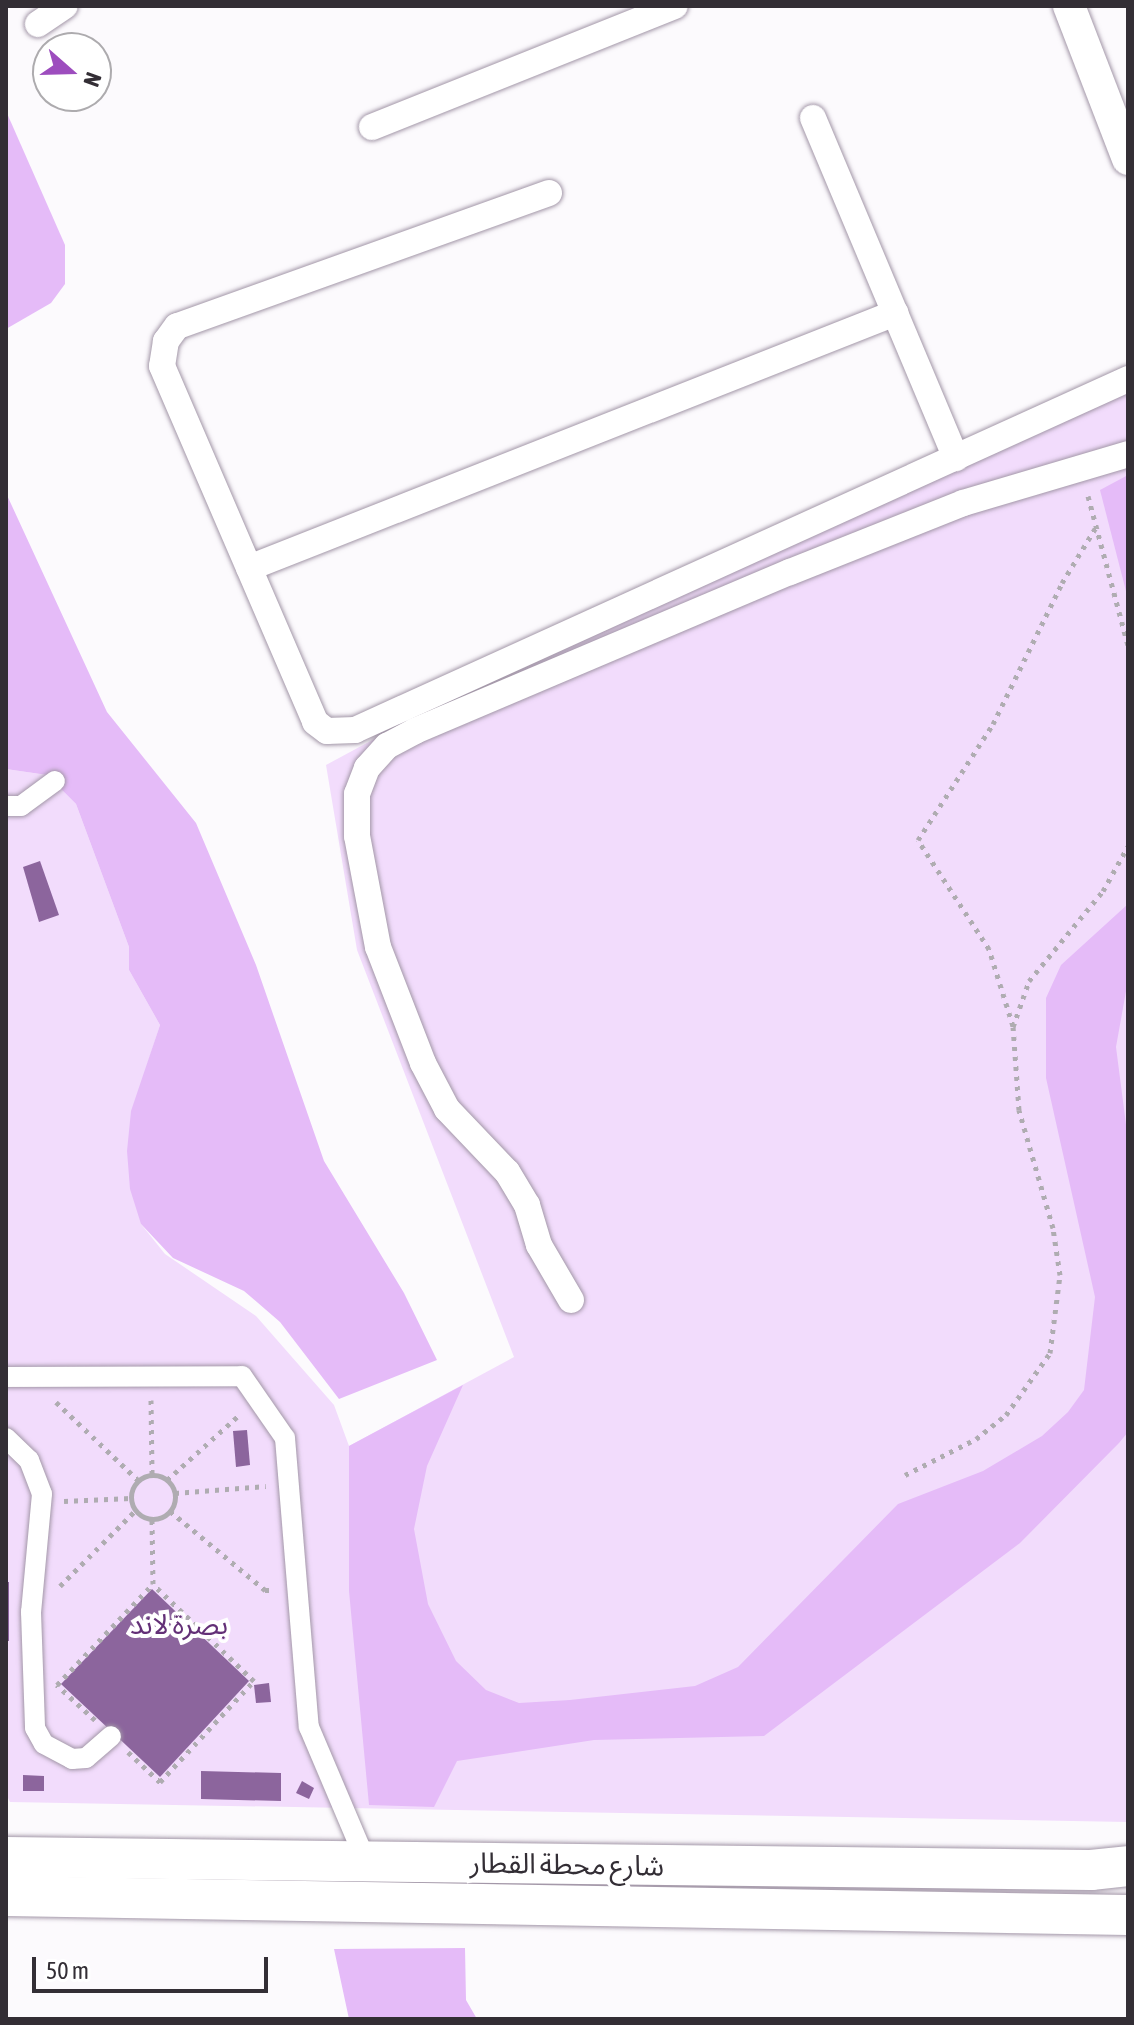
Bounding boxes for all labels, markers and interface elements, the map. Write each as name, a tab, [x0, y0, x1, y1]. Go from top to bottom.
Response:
north arrow	[32, 32, 112, 112]
text: N	[78, 69, 107, 90]
park label: بصرة لاند	[130, 1607, 228, 1641]
street label: شارع محطة القطار	[470, 1846, 664, 1882]
scale bar	[36, 1941, 272, 1991]
text: 50 m	[46, 1957, 89, 1984]

